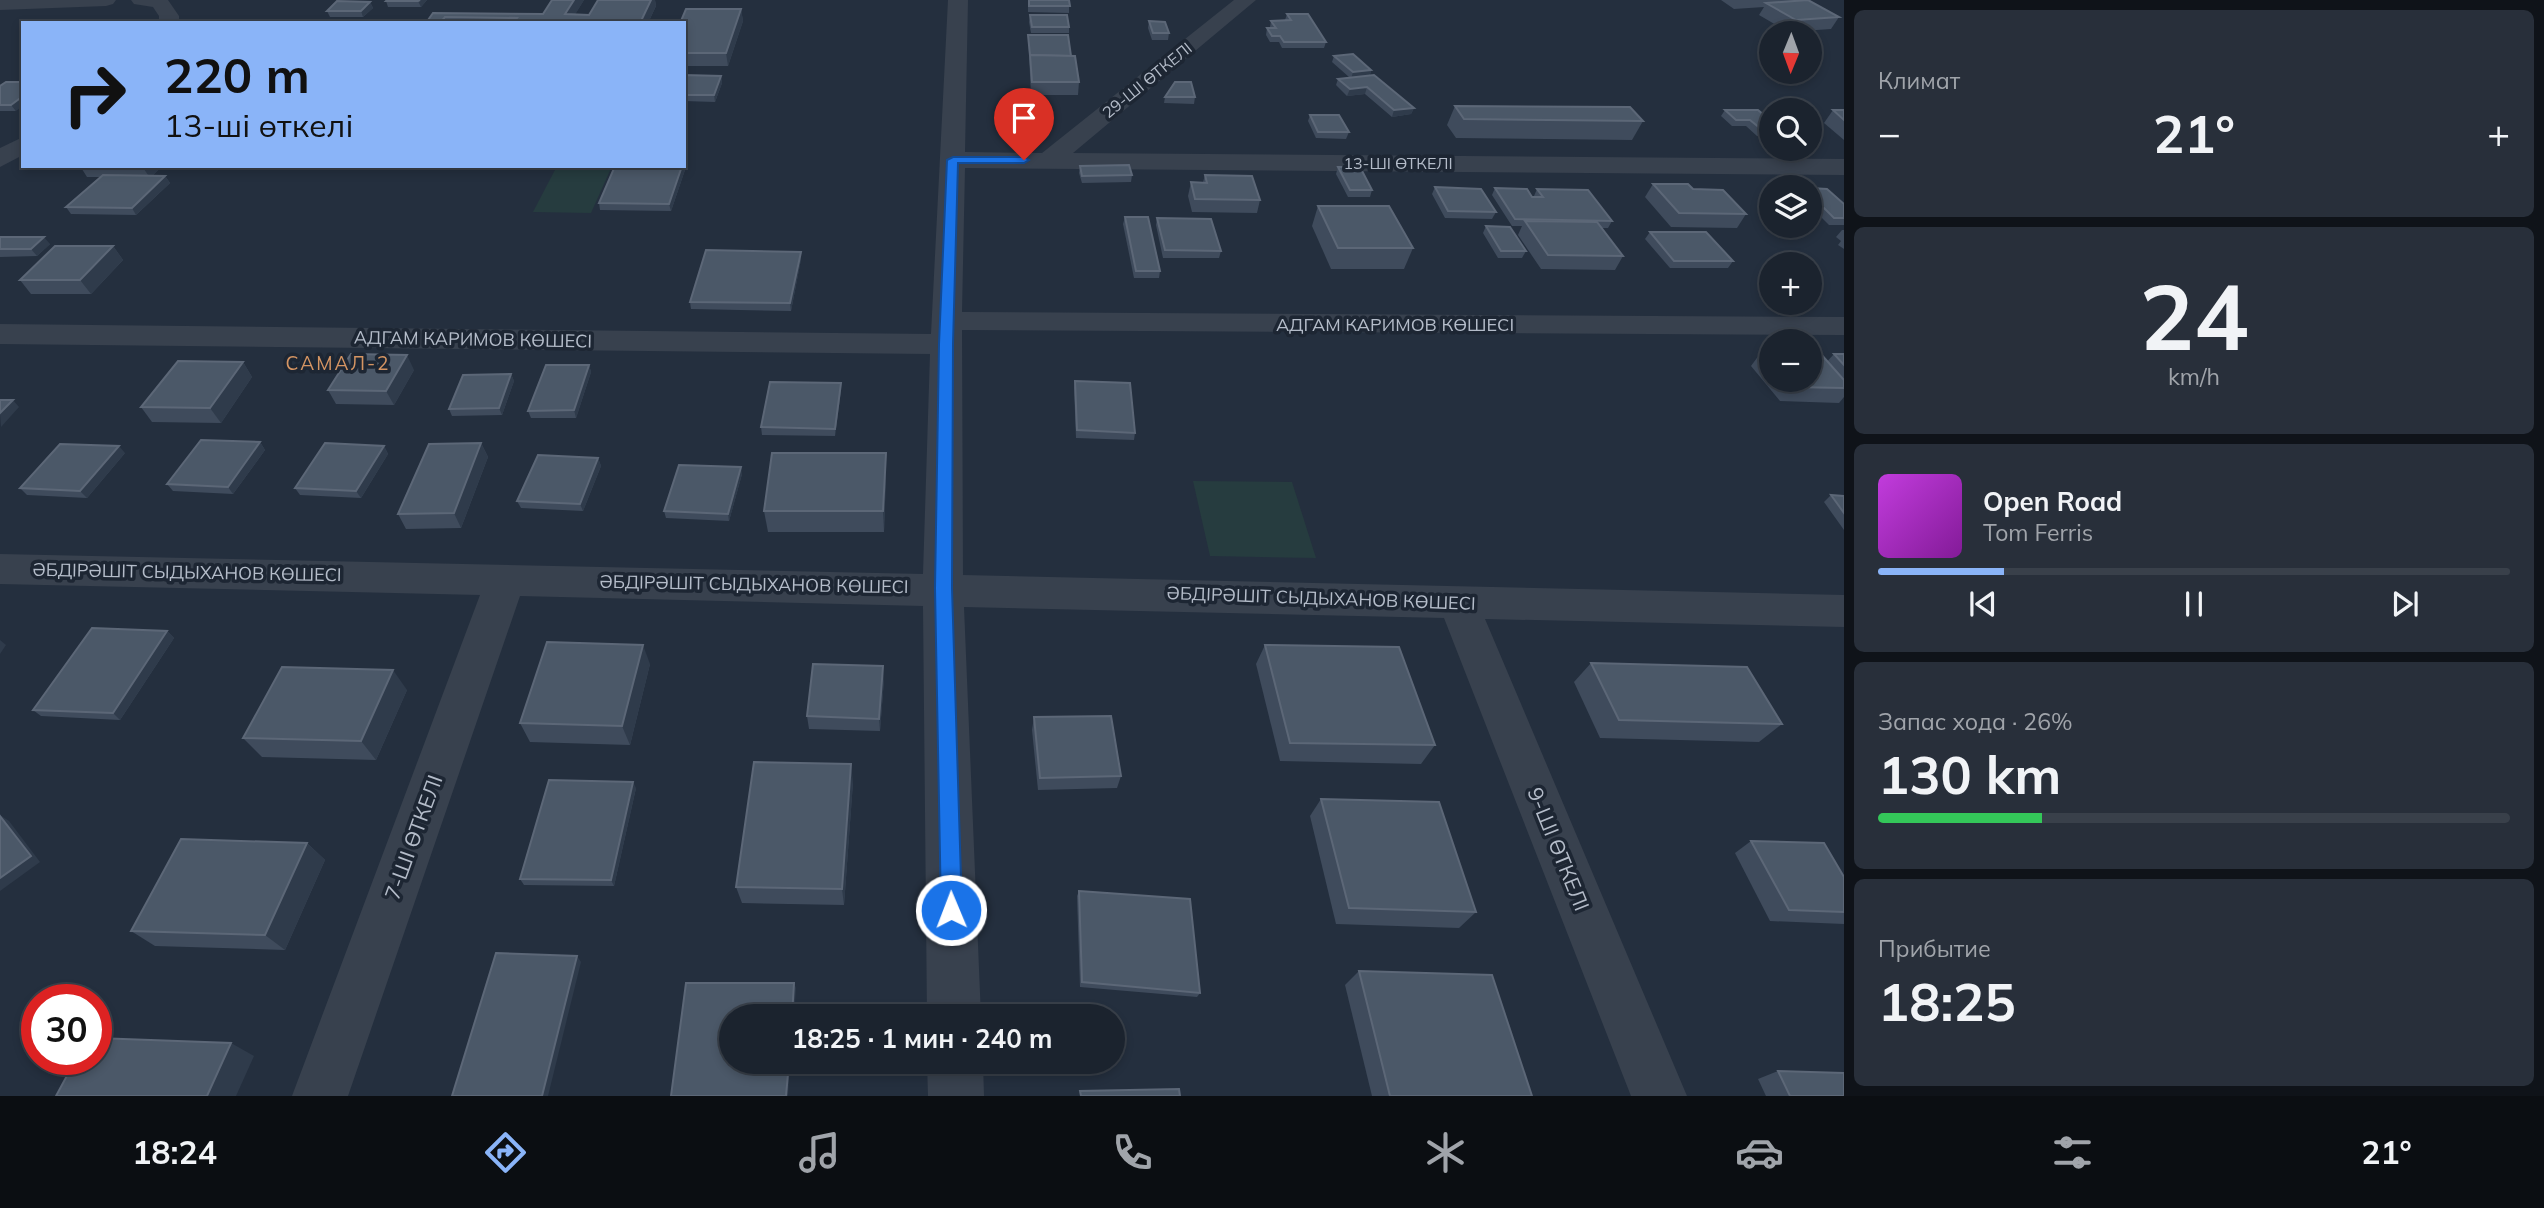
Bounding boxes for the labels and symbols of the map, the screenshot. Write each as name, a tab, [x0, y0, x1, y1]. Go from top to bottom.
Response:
north arrow	[1759, 21, 1822, 84]
street label: 29-ШІ ӨТКЕЛІ	[1098, 38, 1196, 122]
pin	[994, 88, 1054, 160]
street label: 13-ШІ ӨТКЕЛІ	[1343, 153, 1453, 173]
street label: АДГАМ КАРИМОВ КӨШЕСІ	[1276, 313, 1514, 336]
street label: АДГАМ КАРИМОВ КӨШЕСІ	[354, 325, 592, 353]
district label: САМАЛ-2	[286, 351, 390, 375]
street label: ӘБДІРӘШІТ СЫДЫХАНОВ КӨШЕСІ	[32, 558, 342, 586]
street label: ӘБДІРӘШІТ СЫДЫХАНОВ КӨШЕСІ	[599, 570, 909, 598]
street label: ӘБДІРӘШІТ СЫДЫХАНОВ КӨШЕСІ	[1166, 581, 1476, 615]
street label: 7-ШІ ӨТКЕЛІ	[378, 771, 448, 903]
street label: 9-ШІ ӨТКЕЛІ	[1522, 783, 1596, 915]
position arrow	[914, 873, 988, 947]
speed limit sign: 30	[21, 984, 112, 1075]

